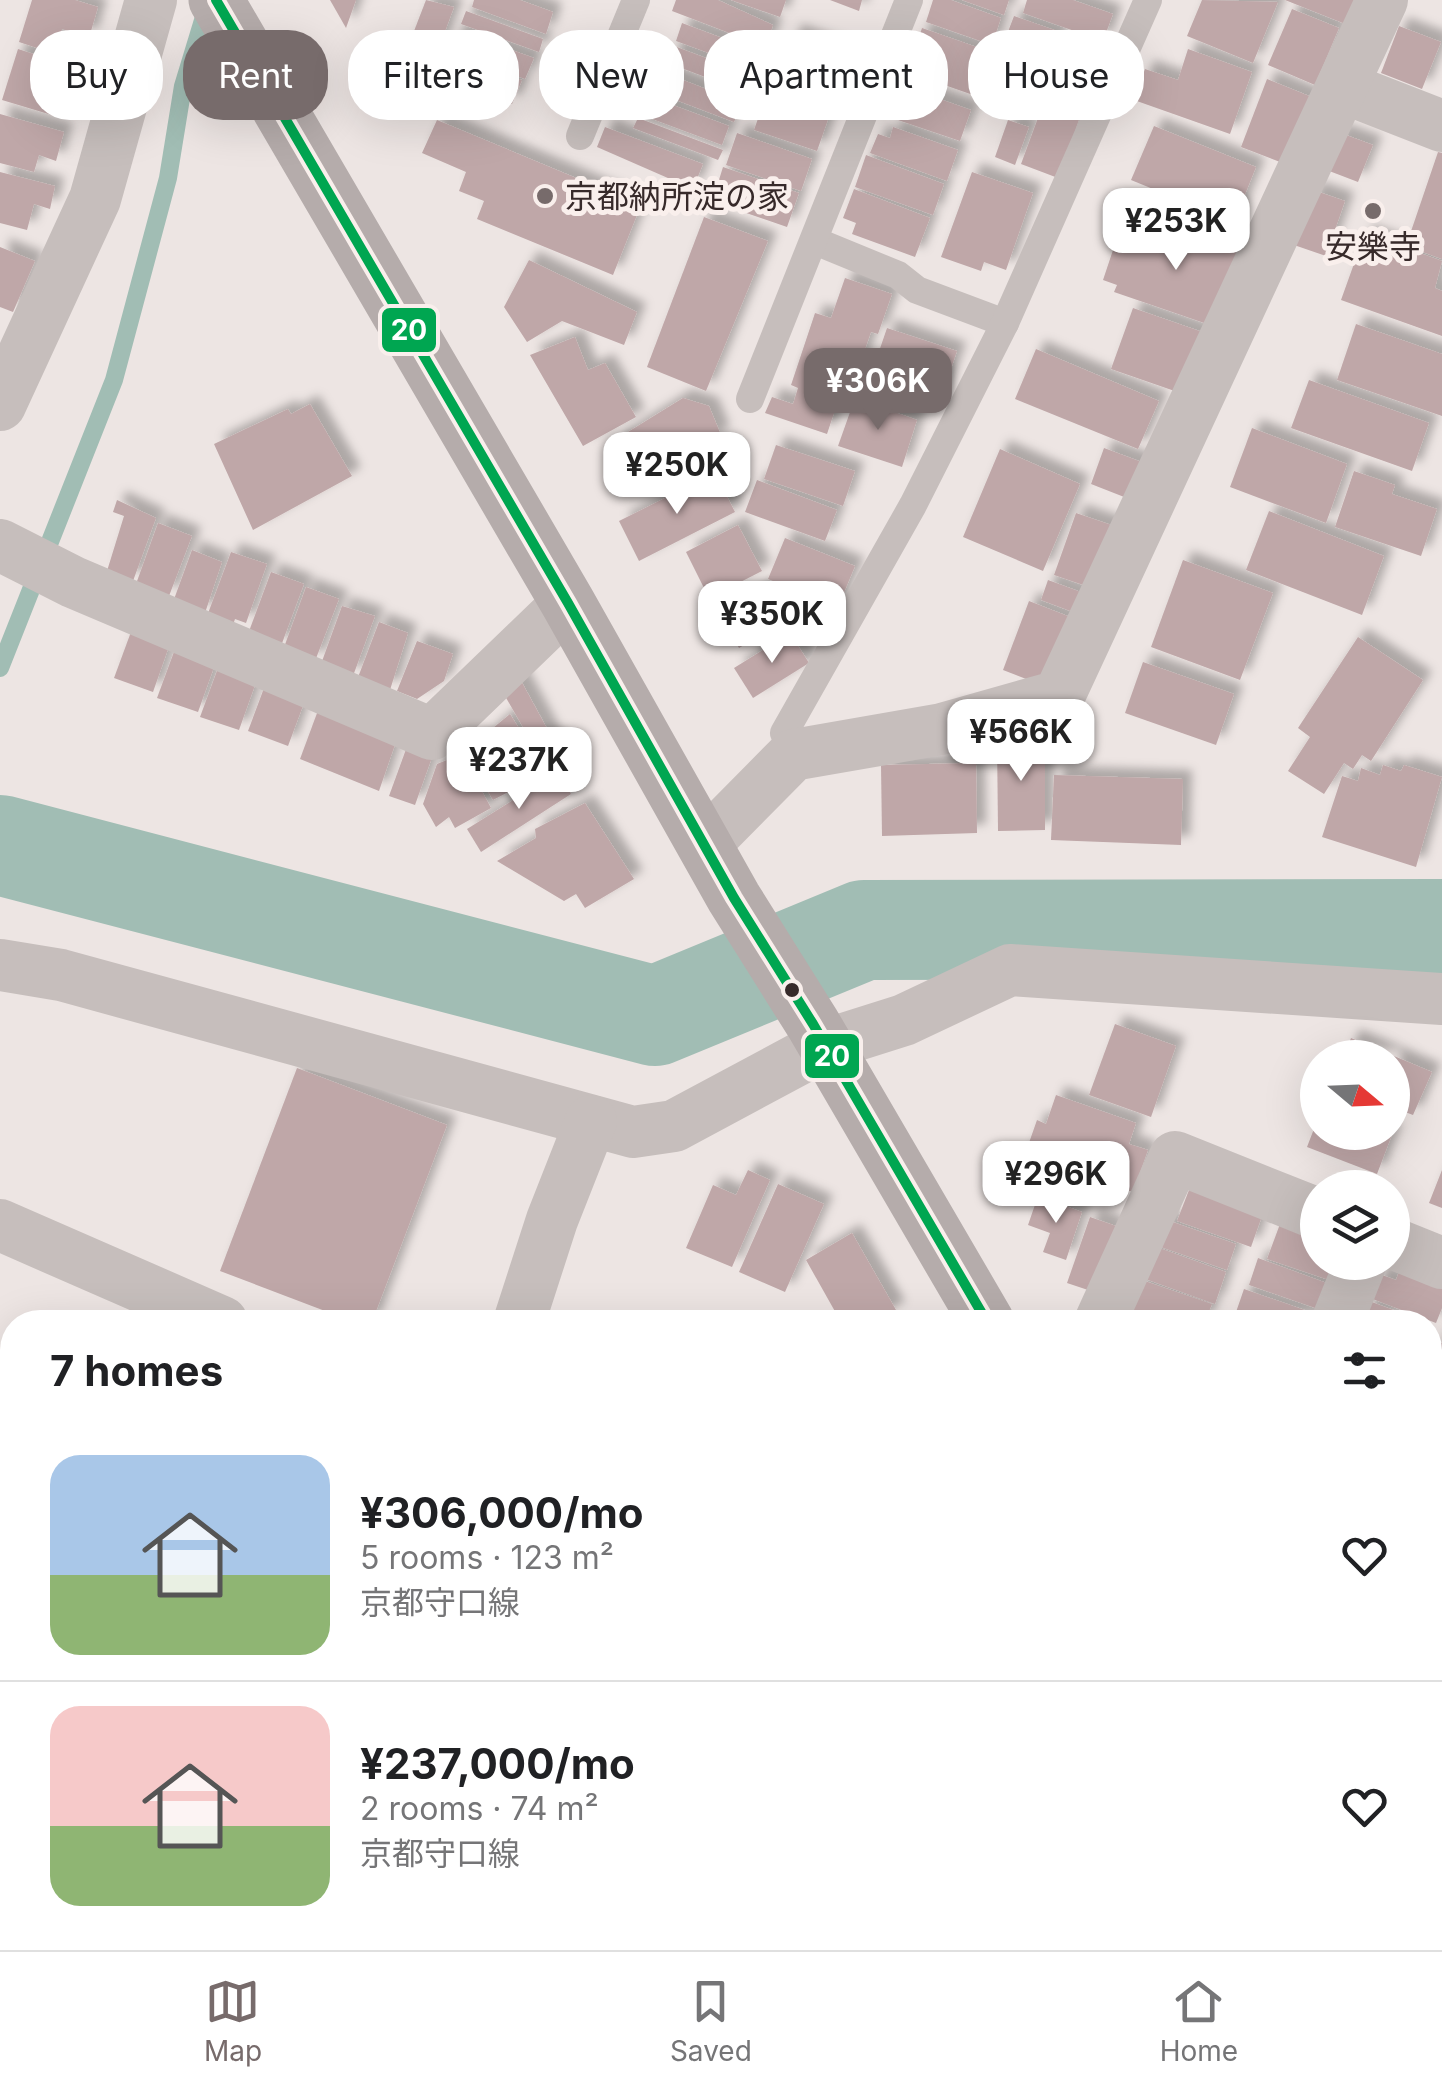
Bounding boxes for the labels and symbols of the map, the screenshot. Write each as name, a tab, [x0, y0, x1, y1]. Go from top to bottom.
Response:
place label: 京都納所淀の家	[565, 177, 789, 216]
marker: 京都納所淀の家	[534, 185, 556, 207]
pin: ¥253K	[1106, 188, 1246, 273]
marker: 安樂寺	[1362, 200, 1384, 222]
place label: 安樂寺	[1325, 227, 1421, 266]
line badge: 20	[380, 306, 438, 354]
text: 20	[391, 313, 427, 347]
pin: ¥306K	[808, 348, 948, 433]
pin: ¥250K	[607, 432, 747, 517]
pin: ¥350K	[702, 581, 842, 666]
pin: ¥566K	[951, 699, 1091, 784]
pin: ¥237K	[449, 727, 589, 812]
unlabelled marker	[782, 980, 802, 1000]
line badge: 20	[803, 1032, 861, 1080]
text: 20	[814, 1039, 850, 1073]
north arrow	[1300, 1040, 1410, 1150]
pin: ¥296K	[986, 1141, 1126, 1226]

